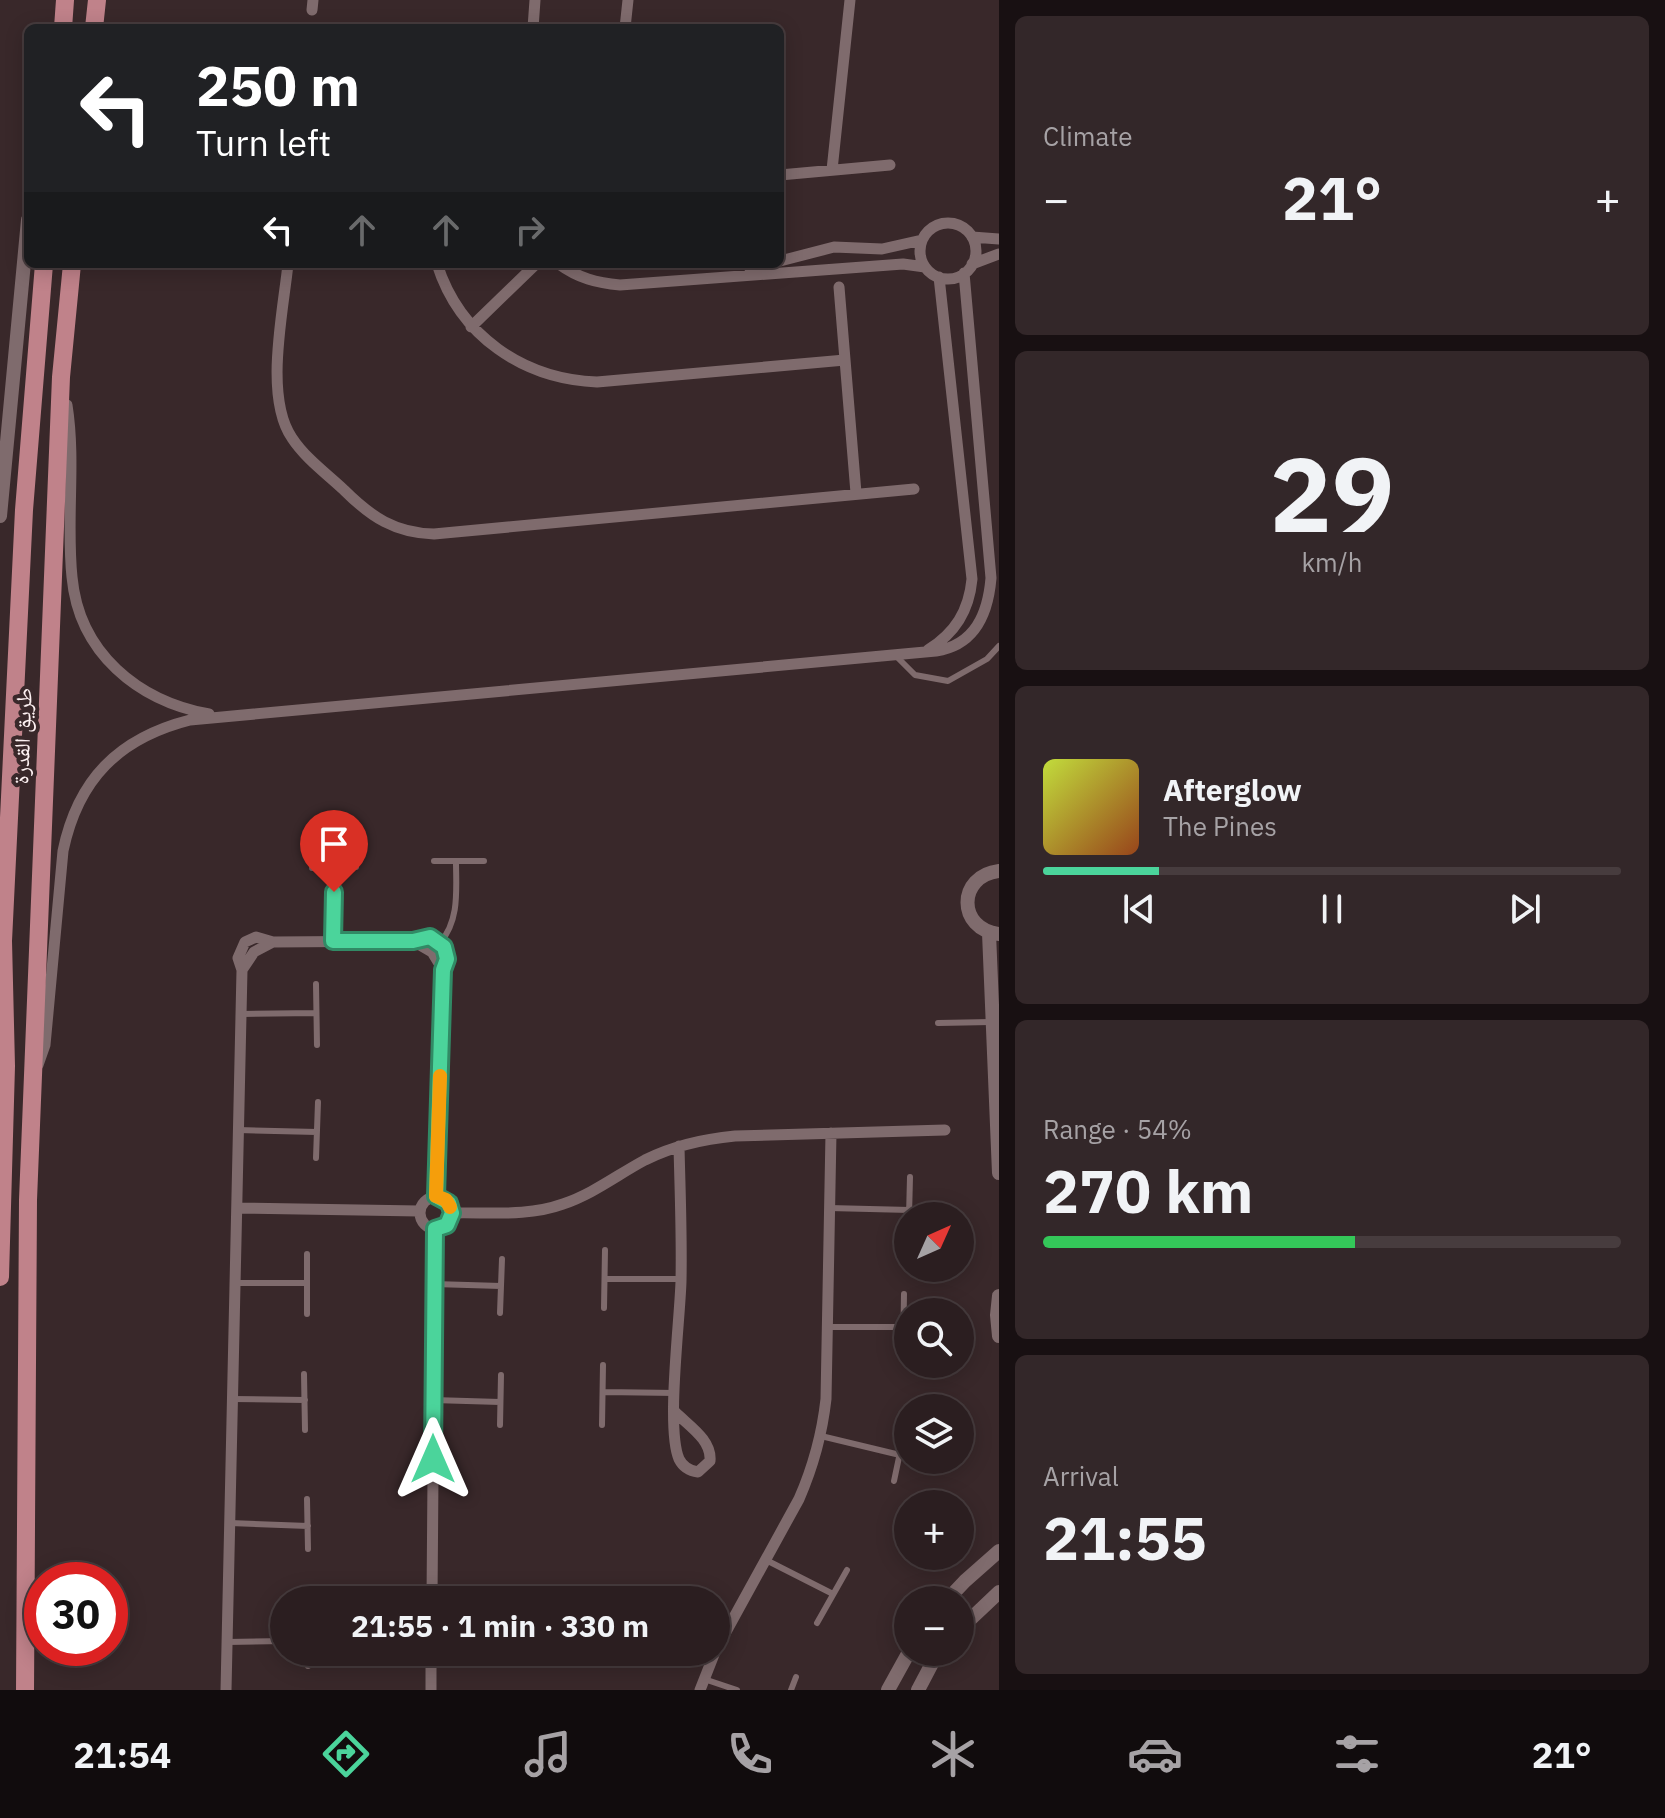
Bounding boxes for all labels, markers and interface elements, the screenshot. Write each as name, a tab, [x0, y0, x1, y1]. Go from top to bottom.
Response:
text: 250 m	[196, 49, 360, 121]
icon: left	[64, 56, 168, 160]
text: Turn left	[196, 119, 331, 166]
text: Climate	[1043, 119, 1133, 153]
text: 21°	[1282, 158, 1382, 237]
text: −	[1043, 170, 1069, 227]
text: +	[1595, 170, 1621, 227]
icon: left	[256, 208, 300, 252]
icon: ahead	[340, 208, 384, 252]
icon: ahead	[424, 208, 468, 252]
icon: right	[508, 208, 552, 252]
text: 29	[1270, 425, 1394, 561]
text: km/h	[1301, 545, 1363, 579]
street label: طريق القدرة	[5, 687, 38, 785]
text: Afterglow	[1163, 770, 1302, 809]
text: The Pines	[1163, 809, 1277, 843]
pin	[300, 810, 368, 892]
icon: arrive	[312, 822, 356, 866]
icon: previous	[1117, 887, 1161, 931]
icon: pause	[1310, 887, 1354, 931]
icon: next	[1503, 887, 1547, 931]
text: Range · 54%	[1043, 1112, 1192, 1146]
text: 270 km	[1043, 1151, 1253, 1230]
north arrow	[894, 1202, 974, 1282]
map controls	[894, 1202, 974, 1666]
button: search	[894, 1298, 974, 1378]
button: layers	[894, 1394, 974, 1474]
position arrow	[391, 1417, 475, 1501]
text: Arrival	[1043, 1459, 1119, 1493]
button: +	[894, 1490, 974, 1570]
text: 21:55	[1043, 1498, 1207, 1577]
speed limit sign: 30	[24, 1562, 128, 1666]
button: −	[894, 1586, 974, 1666]
text: 21:55 · 1 min · 330 m	[351, 1606, 649, 1645]
icon: directions	[318, 1726, 374, 1782]
icon: music	[520, 1726, 576, 1782]
icon: phone	[722, 1726, 778, 1782]
icon: climate	[925, 1726, 981, 1782]
icon: car	[1127, 1726, 1183, 1782]
icon: filters	[1329, 1726, 1385, 1782]
text: 21:54	[73, 1731, 171, 1778]
text: 21°	[1532, 1731, 1592, 1778]

